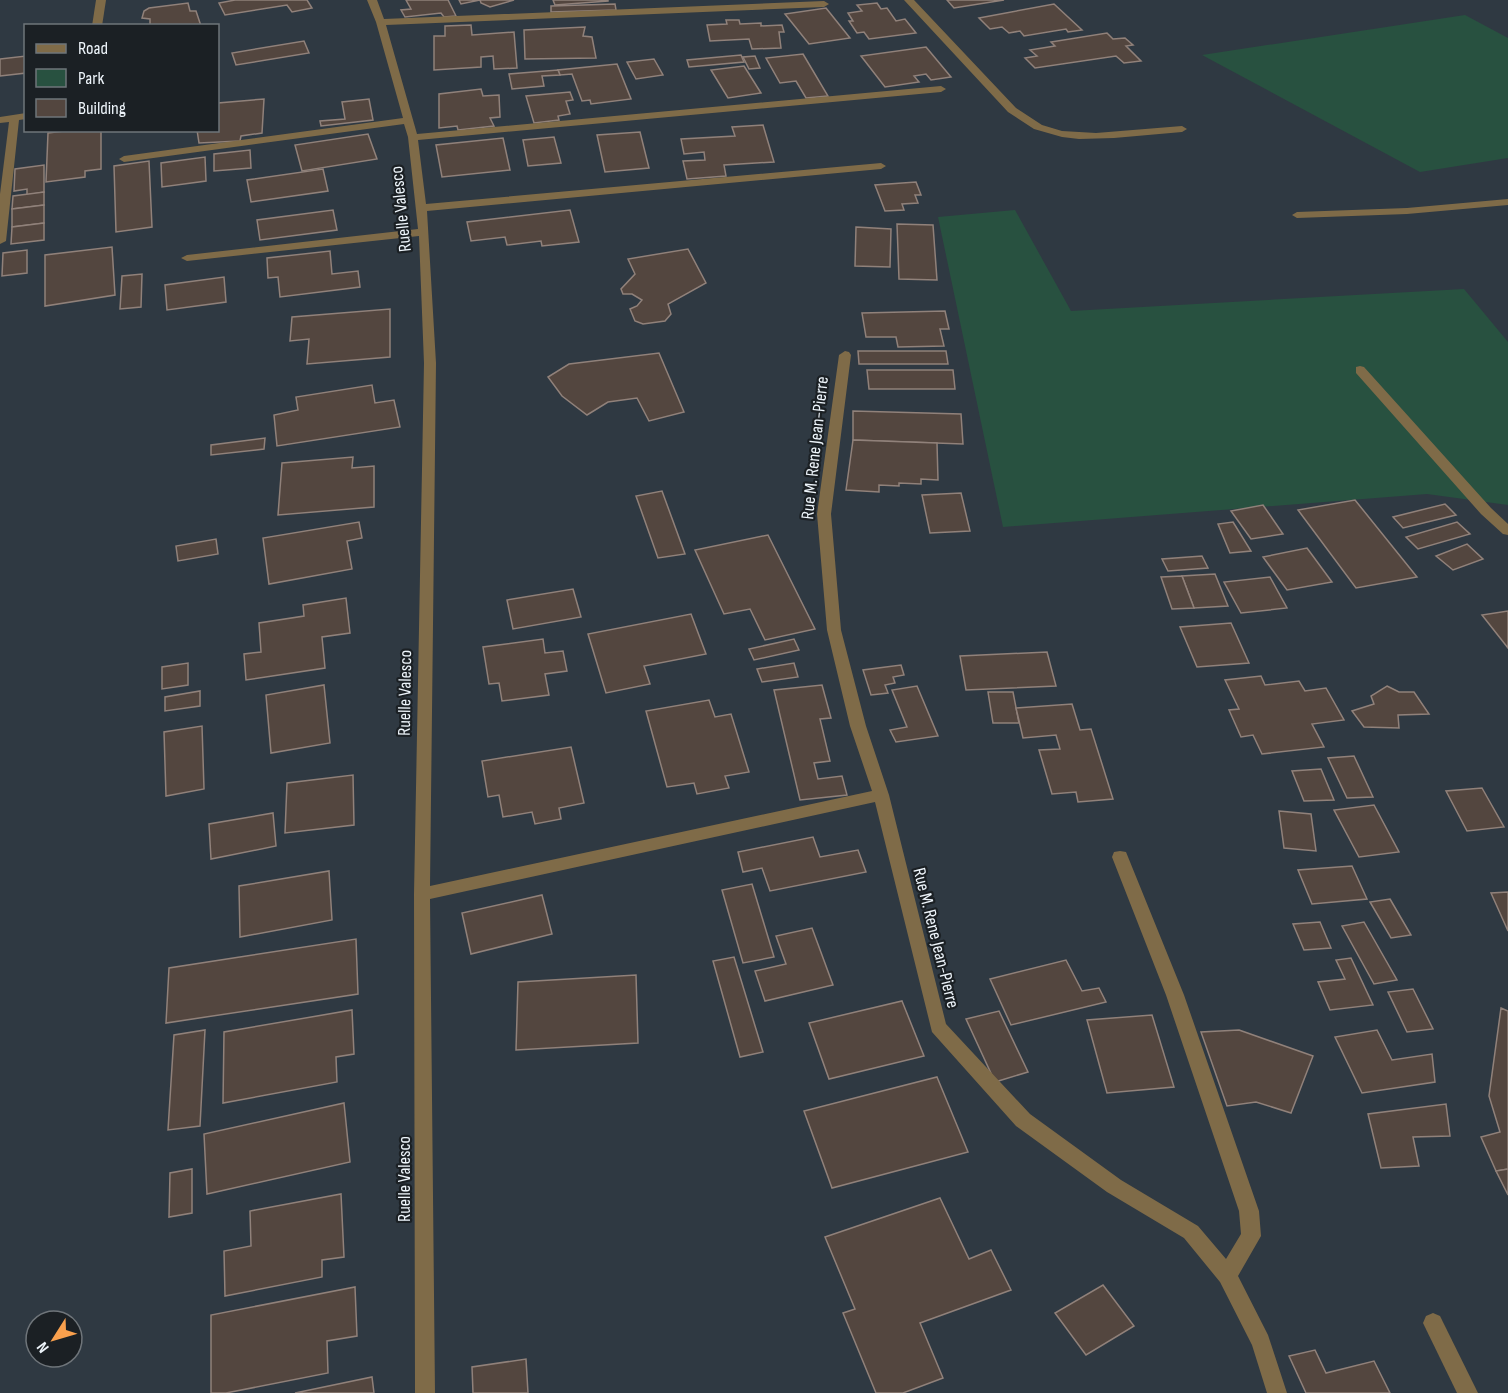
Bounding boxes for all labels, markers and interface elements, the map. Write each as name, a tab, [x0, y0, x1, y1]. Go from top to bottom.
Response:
legend	[24, 24, 219, 132]
text: Road	[78, 38, 108, 59]
text: Park	[78, 68, 104, 89]
text: Building	[78, 98, 126, 119]
street label: Ruelle Valesco	[386, 165, 416, 253]
street label: Rue M. Rene Jean-Pierre	[797, 375, 833, 521]
street label: Ruelle Valesco	[394, 650, 416, 736]
street label: Rue M. Rene Jean-Pierre	[908, 866, 964, 1010]
street label: Ruelle Valesco	[394, 1136, 415, 1222]
north arrow	[24, 1309, 84, 1369]
text: N	[33, 1338, 53, 1356]

